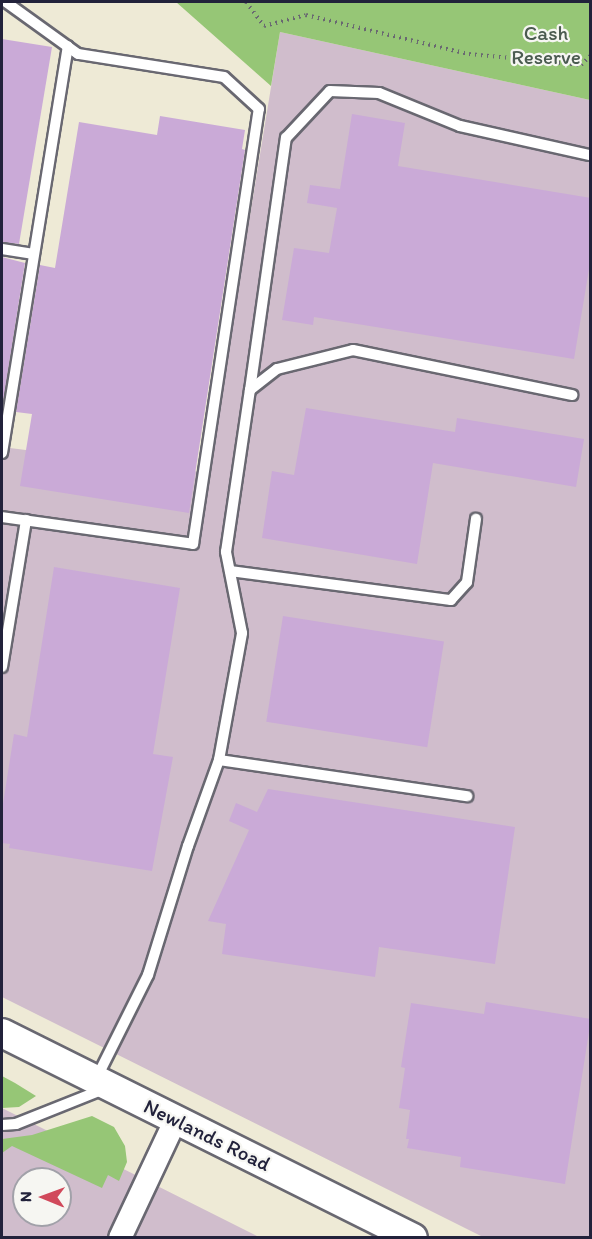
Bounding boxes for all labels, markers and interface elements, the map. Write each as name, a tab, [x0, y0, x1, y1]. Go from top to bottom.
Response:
park label: Cash Reserve	[511, 20, 581, 70]
street label: Newlands Road	[140, 1094, 274, 1176]
north arrow	[12, 1167, 72, 1227]
text: N	[16, 1191, 35, 1202]

